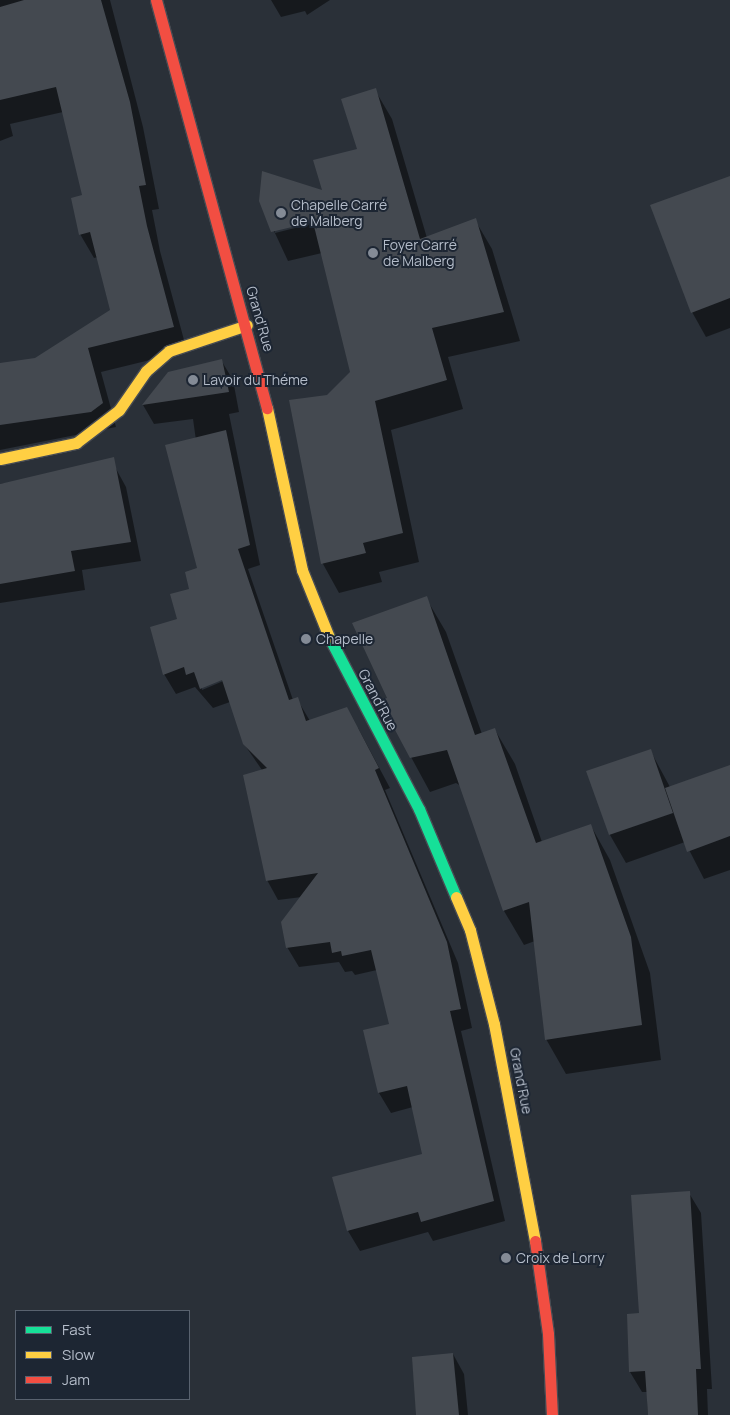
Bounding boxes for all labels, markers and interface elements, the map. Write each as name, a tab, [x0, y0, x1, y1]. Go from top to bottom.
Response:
place label: Chapelle Carré de Malberg	[291, 197, 387, 230]
marker: Chapelle Carré de Malberg	[275, 207, 287, 219]
place label: Foyer Carré de Malberg	[383, 237, 457, 270]
marker: Foyer Carré de Malberg	[367, 247, 379, 259]
street label: Grand'Rue	[243, 284, 277, 354]
place label: Lavoir du Théme	[203, 372, 308, 388]
marker: Lavoir du Théme	[187, 374, 199, 386]
place label: Chapelle	[316, 631, 373, 647]
marker: Chapelle	[300, 633, 312, 645]
street label: Grand'Rue	[355, 666, 401, 734]
street label: Grand'Rue	[506, 1046, 536, 1116]
place label: Croix de Lorry	[516, 1250, 605, 1266]
marker: Croix de Lorry	[500, 1252, 512, 1264]
legend	[15, 1310, 190, 1400]
text: Fast	[62, 1319, 91, 1340]
text: Slow	[62, 1344, 95, 1365]
text: Jam	[62, 1369, 90, 1390]

